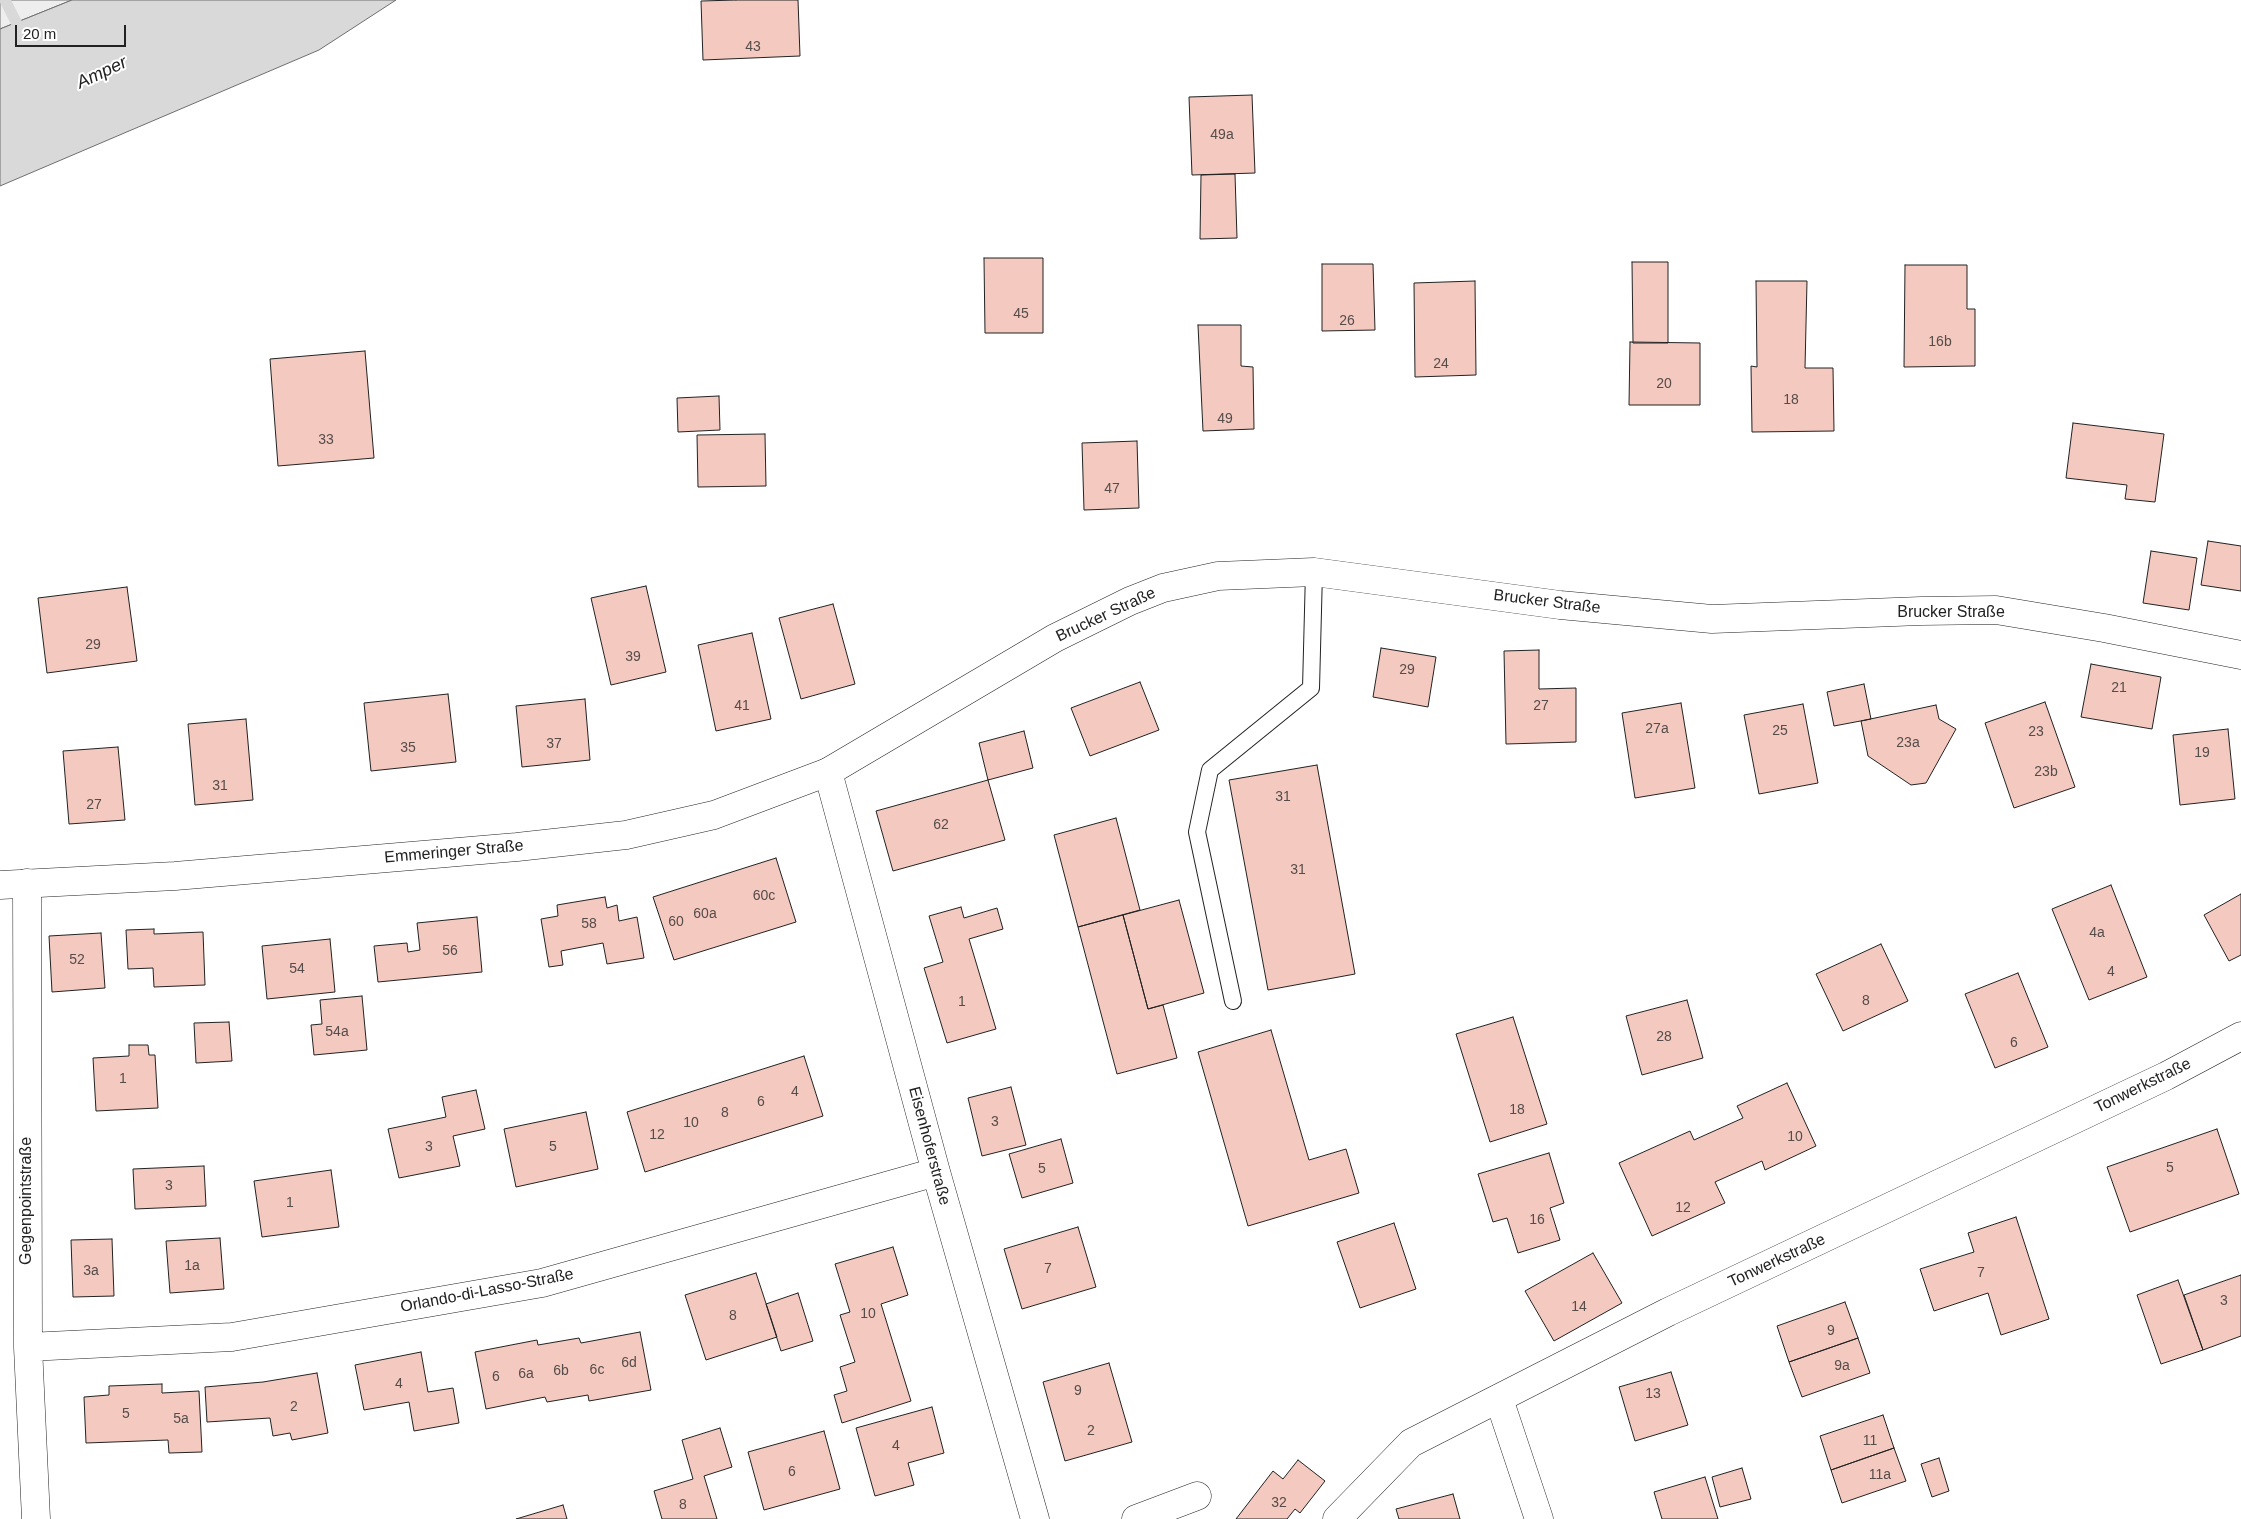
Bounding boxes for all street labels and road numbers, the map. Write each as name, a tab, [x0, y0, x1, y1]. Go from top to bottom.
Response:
street label: Brucker Straße	[1053, 584, 1159, 646]
street label: Brucker Straße	[1492, 586, 1602, 618]
street label: Brucker Straße	[1897, 603, 2005, 623]
street label: Emmeringer Straße	[384, 836, 524, 868]
street label: Tonwerkstraße	[2092, 1054, 2194, 1118]
street label: Eisenhoferstraße	[904, 1085, 954, 1207]
street label: Gegenpointstraße	[17, 1137, 37, 1265]
street label: Tonwerkstraße	[1725, 1230, 1829, 1292]
street label: Orlando-di-Lasso-Straße	[399, 1265, 575, 1317]

